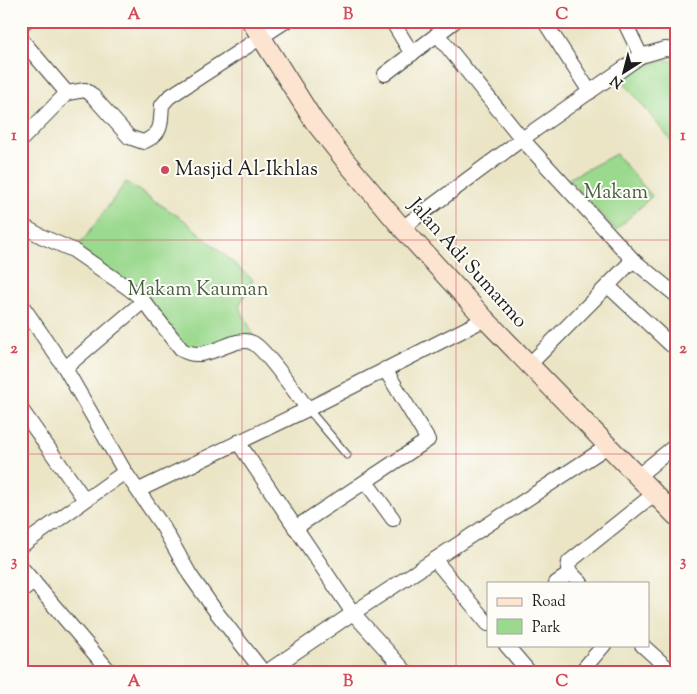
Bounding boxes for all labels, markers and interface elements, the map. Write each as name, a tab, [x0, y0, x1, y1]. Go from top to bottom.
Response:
text: A	[128, 4, 141, 27]
text: B	[343, 4, 353, 27]
text: C	[556, 4, 569, 27]
north arrow	[600, 48, 650, 98]
text: N	[607, 70, 628, 92]
text: 1	[11, 125, 17, 148]
text: 1	[680, 125, 686, 148]
place label: Masjid Al-Ikhlas	[175, 156, 318, 185]
marker: Masjid Al-Ikhlas	[159, 164, 171, 176]
park label: Makam	[584, 179, 649, 208]
street label: Jalan Adi Sumarmo	[400, 192, 533, 335]
park label: Makam Kauman	[127, 276, 269, 305]
text: 2	[10, 338, 18, 361]
text: 2	[679, 338, 687, 361]
text: 3	[11, 551, 18, 574]
text: 3	[680, 551, 687, 574]
legend	[487, 582, 650, 646]
text: Road	[532, 592, 566, 613]
text: Park	[532, 618, 561, 639]
text: A	[128, 671, 141, 694]
text: B	[343, 671, 353, 694]
text: C	[556, 671, 569, 694]

